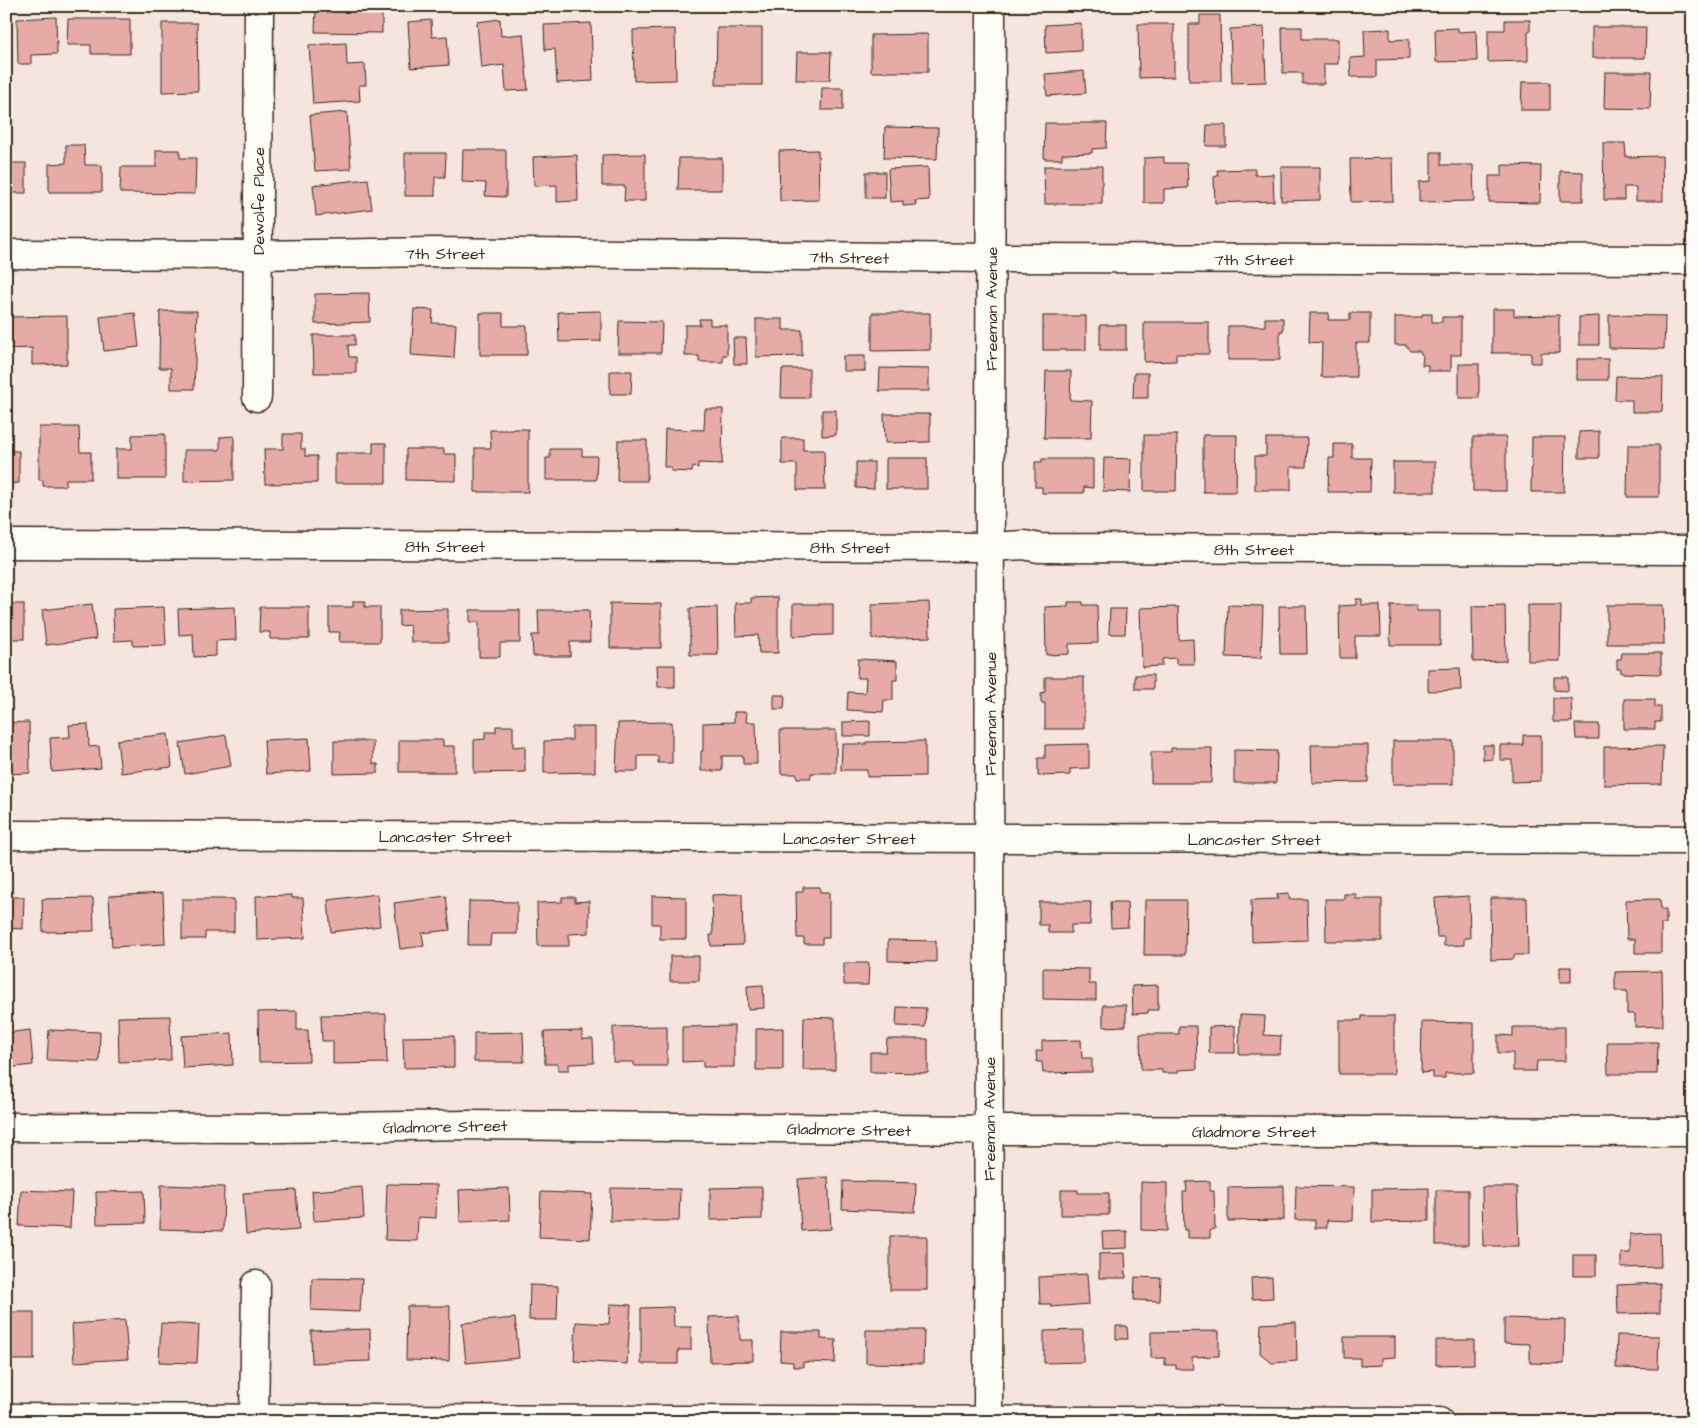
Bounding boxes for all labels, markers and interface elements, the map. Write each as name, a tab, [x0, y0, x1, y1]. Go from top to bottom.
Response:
street label: Dewolfe Place	[248, 147, 270, 255]
street label: 7th Street	[405, 243, 486, 265]
street label: 7th Street	[809, 246, 890, 270]
street label: Freeman Avenue	[981, 247, 1003, 371]
street label: 7th Street	[1214, 249, 1295, 271]
street label: 8th Street	[405, 536, 486, 558]
street label: 8th Street	[810, 537, 891, 559]
street label: 8th Street	[1214, 539, 1295, 561]
street label: Freeman Avenue	[980, 652, 1002, 776]
street label: Lancaster Street	[378, 826, 512, 848]
street label: Lancaster Street	[782, 828, 916, 850]
street label: Lancaster Street	[1187, 829, 1321, 851]
street label: Freeman Avenue	[979, 1057, 1001, 1181]
street label: Gladmore Street	[383, 1115, 508, 1139]
street label: Gladmore Street	[786, 1118, 912, 1142]
street label: Gladmore Street	[1192, 1121, 1317, 1143]

